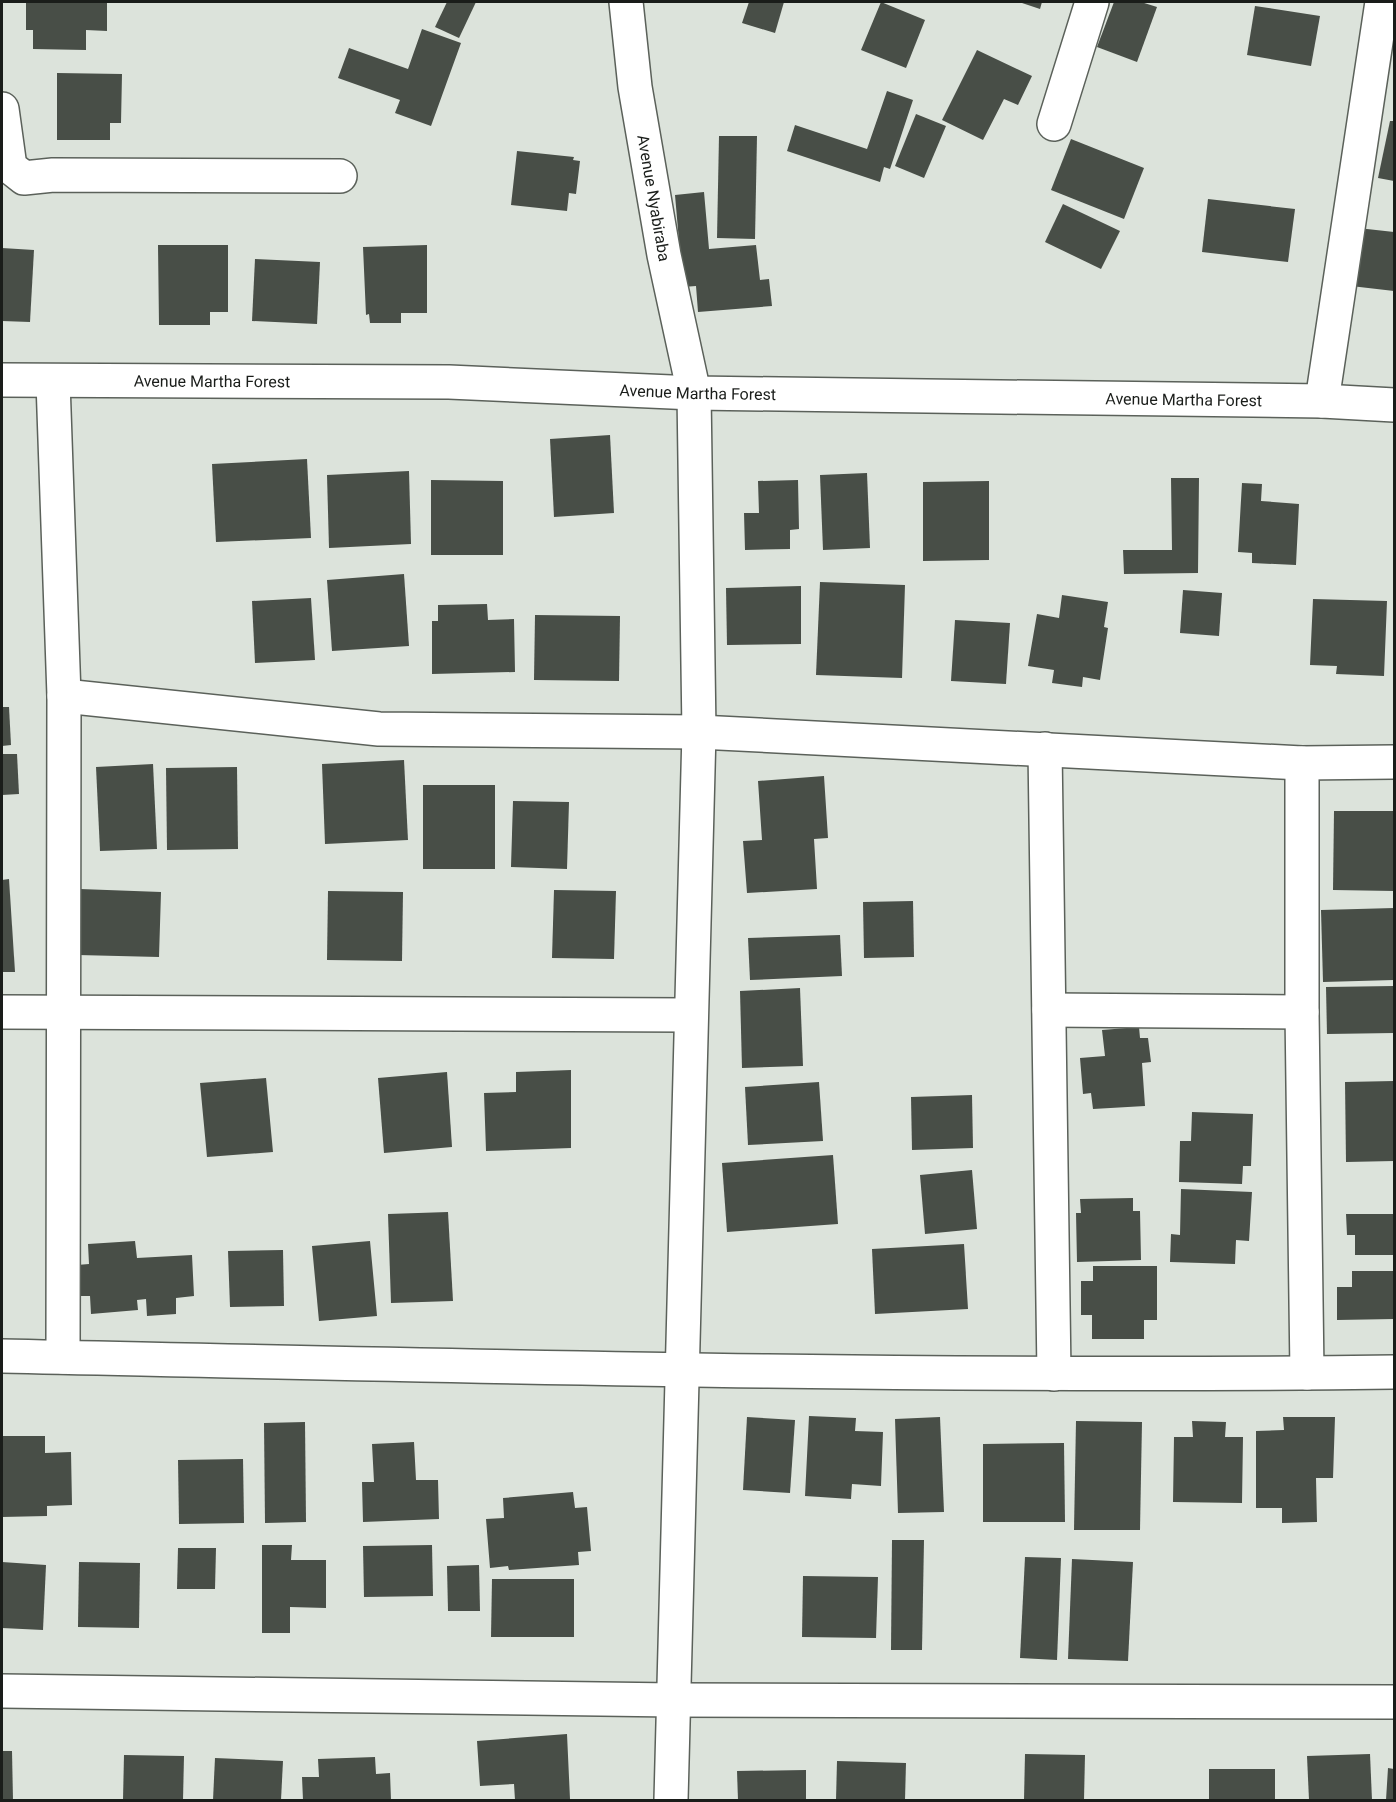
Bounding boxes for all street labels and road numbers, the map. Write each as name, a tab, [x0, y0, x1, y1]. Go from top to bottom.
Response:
street label: Avenue Nyabiraba	[634, 133, 675, 263]
street label: Avenue Martha Forest	[134, 371, 290, 391]
street label: Avenue Martha Forest	[619, 380, 776, 404]
street label: Avenue Martha Forest	[1105, 389, 1262, 410]

